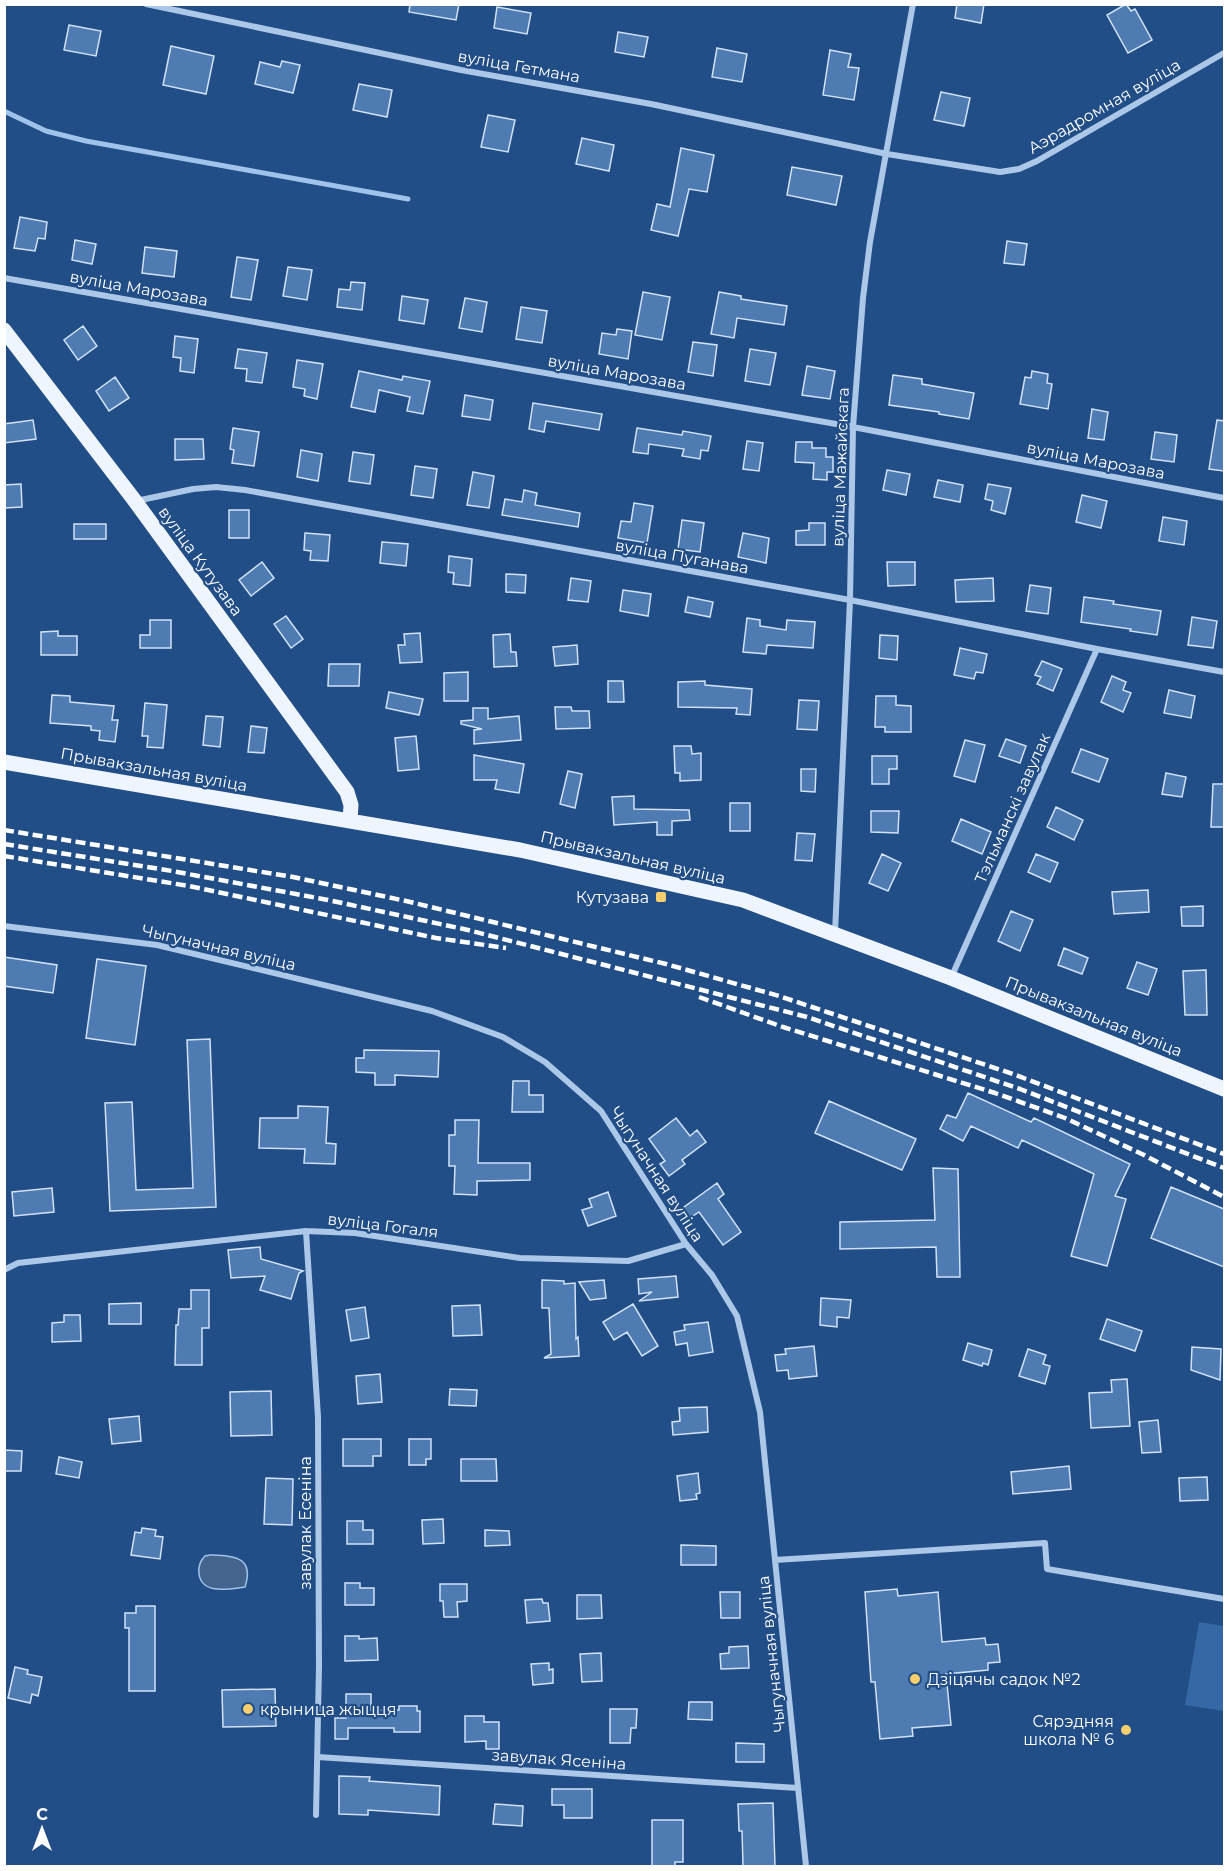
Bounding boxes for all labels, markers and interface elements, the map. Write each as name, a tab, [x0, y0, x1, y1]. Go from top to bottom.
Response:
street label: вуліца Гетмана	[456, 46, 581, 87]
street label: Аэрадромная вуліца	[1025, 55, 1184, 158]
street label: вуліца Марозава	[68, 267, 210, 310]
street label: вуліца Марозава	[546, 351, 688, 394]
street label: вуліца Мажайскага	[828, 387, 853, 547]
street label: вуліца Марозава	[1025, 438, 1166, 483]
street label: вуліца Кутузава	[155, 503, 247, 620]
street label: вуліца Пуганава	[614, 535, 750, 578]
street label: Тэльманскі завулак	[971, 730, 1054, 886]
street label: Прывакзальная вуліца	[59, 744, 249, 795]
street label: Прывакзальная вуліца	[539, 827, 727, 888]
place label: Кутузава	[576, 888, 649, 907]
marker: Кутузава	[654, 890, 668, 904]
street label: Чыгуначная вуліца	[140, 921, 298, 974]
street label: Прывакзальная вуліца	[1003, 972, 1185, 1061]
street label: Чыгуначная вуліца	[606, 1103, 707, 1245]
street label: вуліца Гогаля	[327, 1209, 439, 1242]
street label: завулак Есеніна	[296, 1456, 315, 1590]
street label: Чыгуначная вуліца	[754, 1575, 789, 1733]
place label: Дзіцячы садок №2	[927, 1670, 1081, 1689]
marker: Дзіцячы садок №2	[908, 1672, 922, 1686]
place label: крыница жыцця	[260, 1700, 396, 1719]
marker: крыница жыцця	[241, 1702, 255, 1716]
place label: Сярэдняя школа № 6	[1023, 1712, 1114, 1749]
marker: Сярэдняя школа № 6	[1119, 1723, 1133, 1737]
street label: завулак Ясеніна	[491, 1745, 627, 1774]
north arrow	[12, 1799, 72, 1859]
text: С	[36, 1805, 48, 1824]

